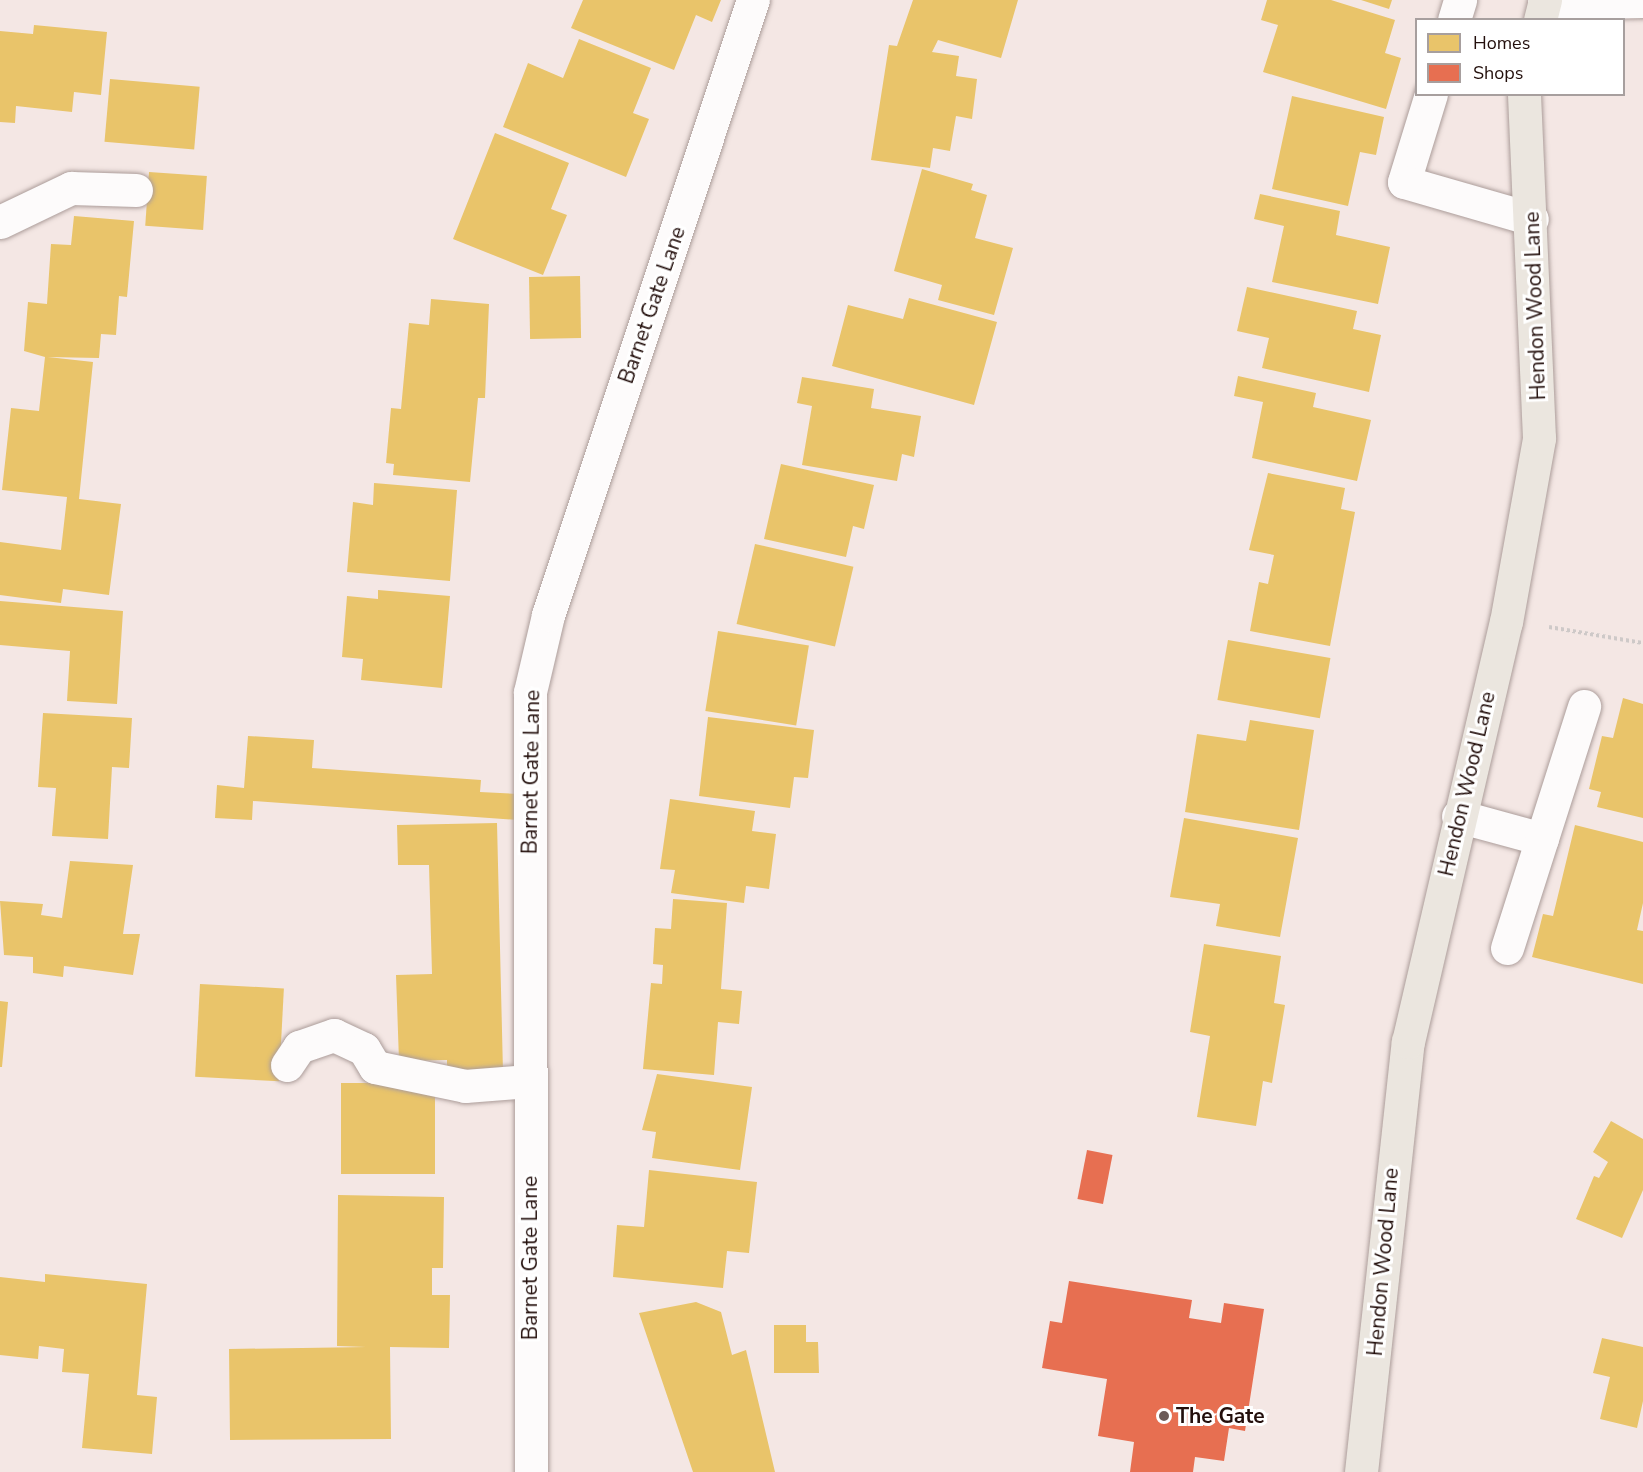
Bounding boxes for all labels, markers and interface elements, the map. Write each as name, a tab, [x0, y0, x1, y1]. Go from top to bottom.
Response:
legend	[1415, 18, 1625, 96]
text: Homes	[1473, 31, 1530, 55]
text: Shops	[1473, 61, 1523, 85]
street label: Hendon Wood Lane	[1519, 211, 1551, 401]
street label: Barnet Gate Lane	[613, 223, 691, 387]
street label: Hendon Wood Lane	[1433, 689, 1501, 879]
street label: Barnet Gate Lane	[517, 690, 545, 854]
street label: Hendon Wood Lane	[1362, 1167, 1404, 1357]
street label: Barnet Gate Lane	[517, 1176, 543, 1340]
place label: The Gate	[1176, 1403, 1265, 1429]
marker: The Gate	[1157, 1409, 1171, 1423]

